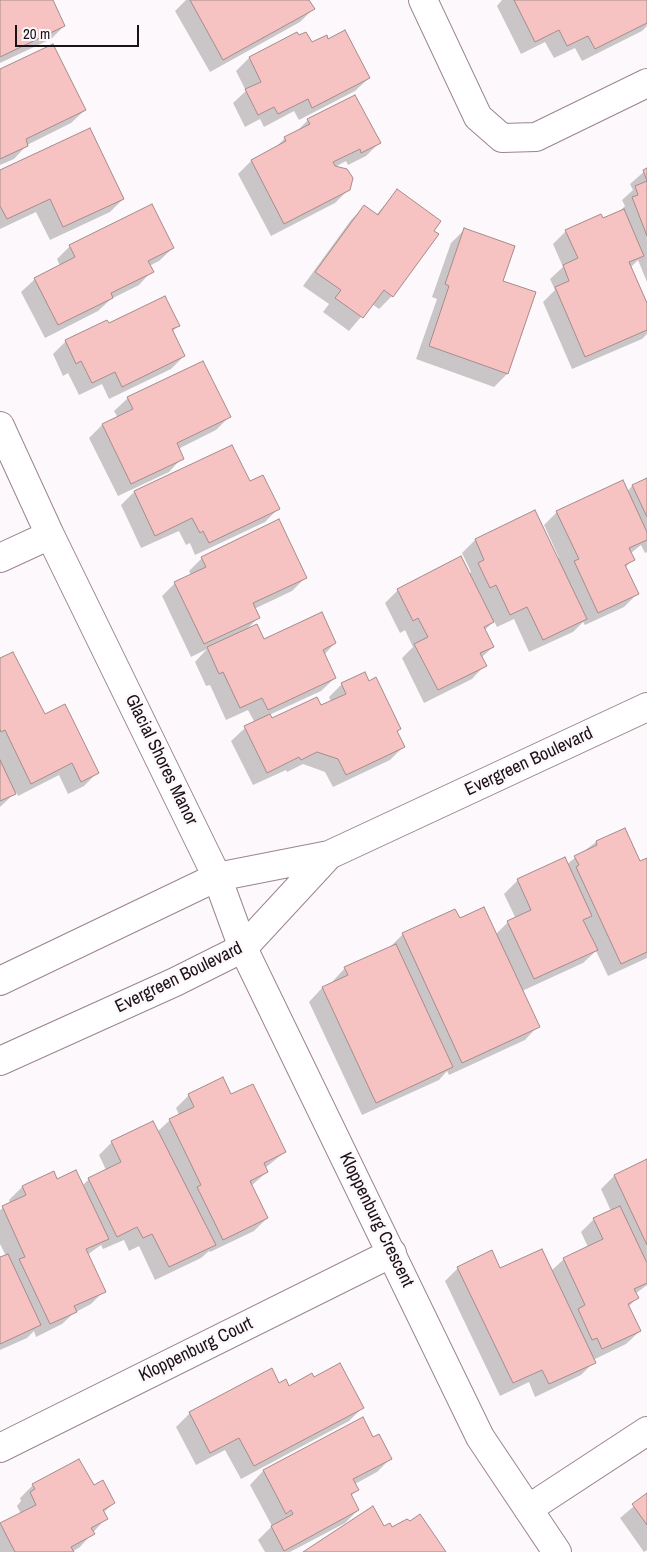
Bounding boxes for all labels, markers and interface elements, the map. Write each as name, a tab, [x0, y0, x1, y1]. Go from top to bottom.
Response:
scale bar	[18, 15, 141, 47]
text: 20 m	[23, 23, 50, 44]
street label: Glacial Shores Manor	[120, 691, 202, 829]
street label: Evergreen Boulevard	[462, 723, 596, 801]
street label: Evergreen Boulevard	[112, 938, 246, 1018]
street label: Kloppenburg Crescent	[334, 1149, 418, 1291]
street label: Kloppenburg Court	[136, 1313, 256, 1387]

